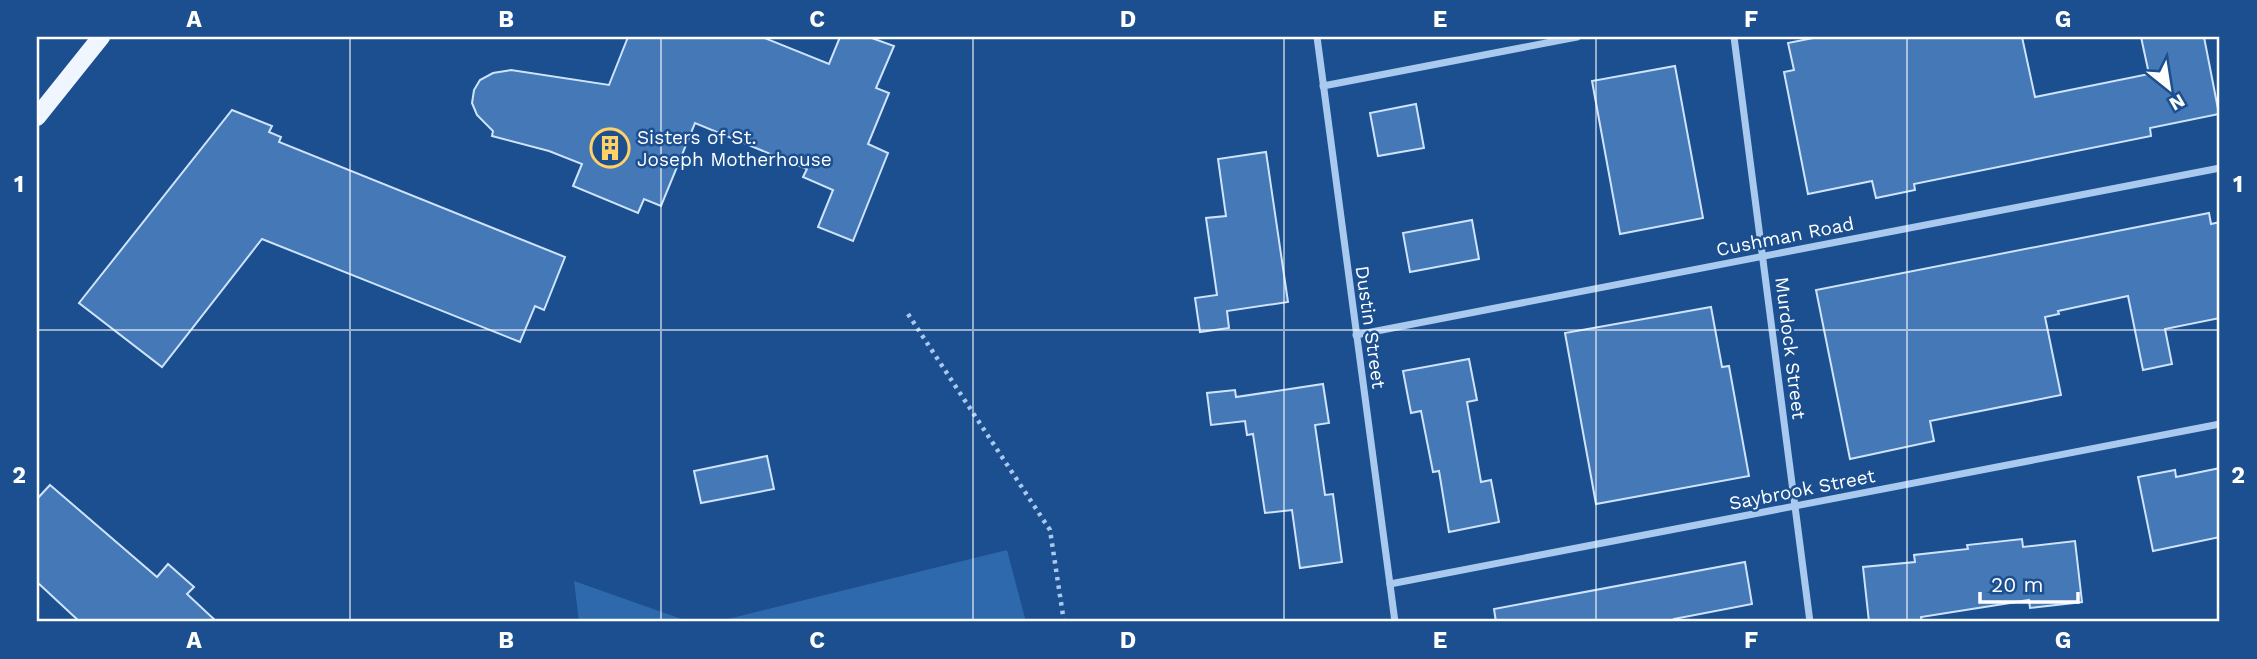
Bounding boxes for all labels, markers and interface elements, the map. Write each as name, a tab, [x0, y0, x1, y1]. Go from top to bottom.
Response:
text: A	[186, 6, 202, 33]
text: B	[498, 6, 514, 33]
text: C	[809, 6, 825, 33]
text: D	[1120, 6, 1136, 33]
text: E	[1433, 6, 1447, 33]
text: F	[1744, 6, 1758, 33]
text: G	[2055, 6, 2071, 33]
north arrow	[2134, 52, 2204, 122]
text: N	[2165, 89, 2189, 116]
place label: Sisters of St. Joseph Motherhouse	[637, 126, 832, 171]
building icon: Sisters of St. Joseph Motherhouse	[589, 127, 631, 169]
text: 1	[14, 171, 24, 198]
text: 1	[2233, 171, 2243, 198]
street label: Cushman Road	[1714, 212, 1856, 261]
street label: Dustin Street	[1350, 264, 1391, 390]
street label: Murdock Street	[1770, 276, 1811, 421]
text: 2	[12, 462, 26, 489]
text: 2	[2231, 462, 2245, 489]
street label: Saybrook Street	[1727, 464, 1877, 515]
scale bar	[1980, 561, 2078, 605]
text: 20 m	[1991, 572, 2043, 597]
text: A	[186, 627, 202, 654]
text: B	[498, 627, 514, 654]
text: C	[809, 627, 825, 654]
text: D	[1120, 627, 1136, 654]
text: E	[1433, 627, 1447, 654]
text: F	[1744, 627, 1758, 654]
text: G	[2055, 627, 2071, 654]

